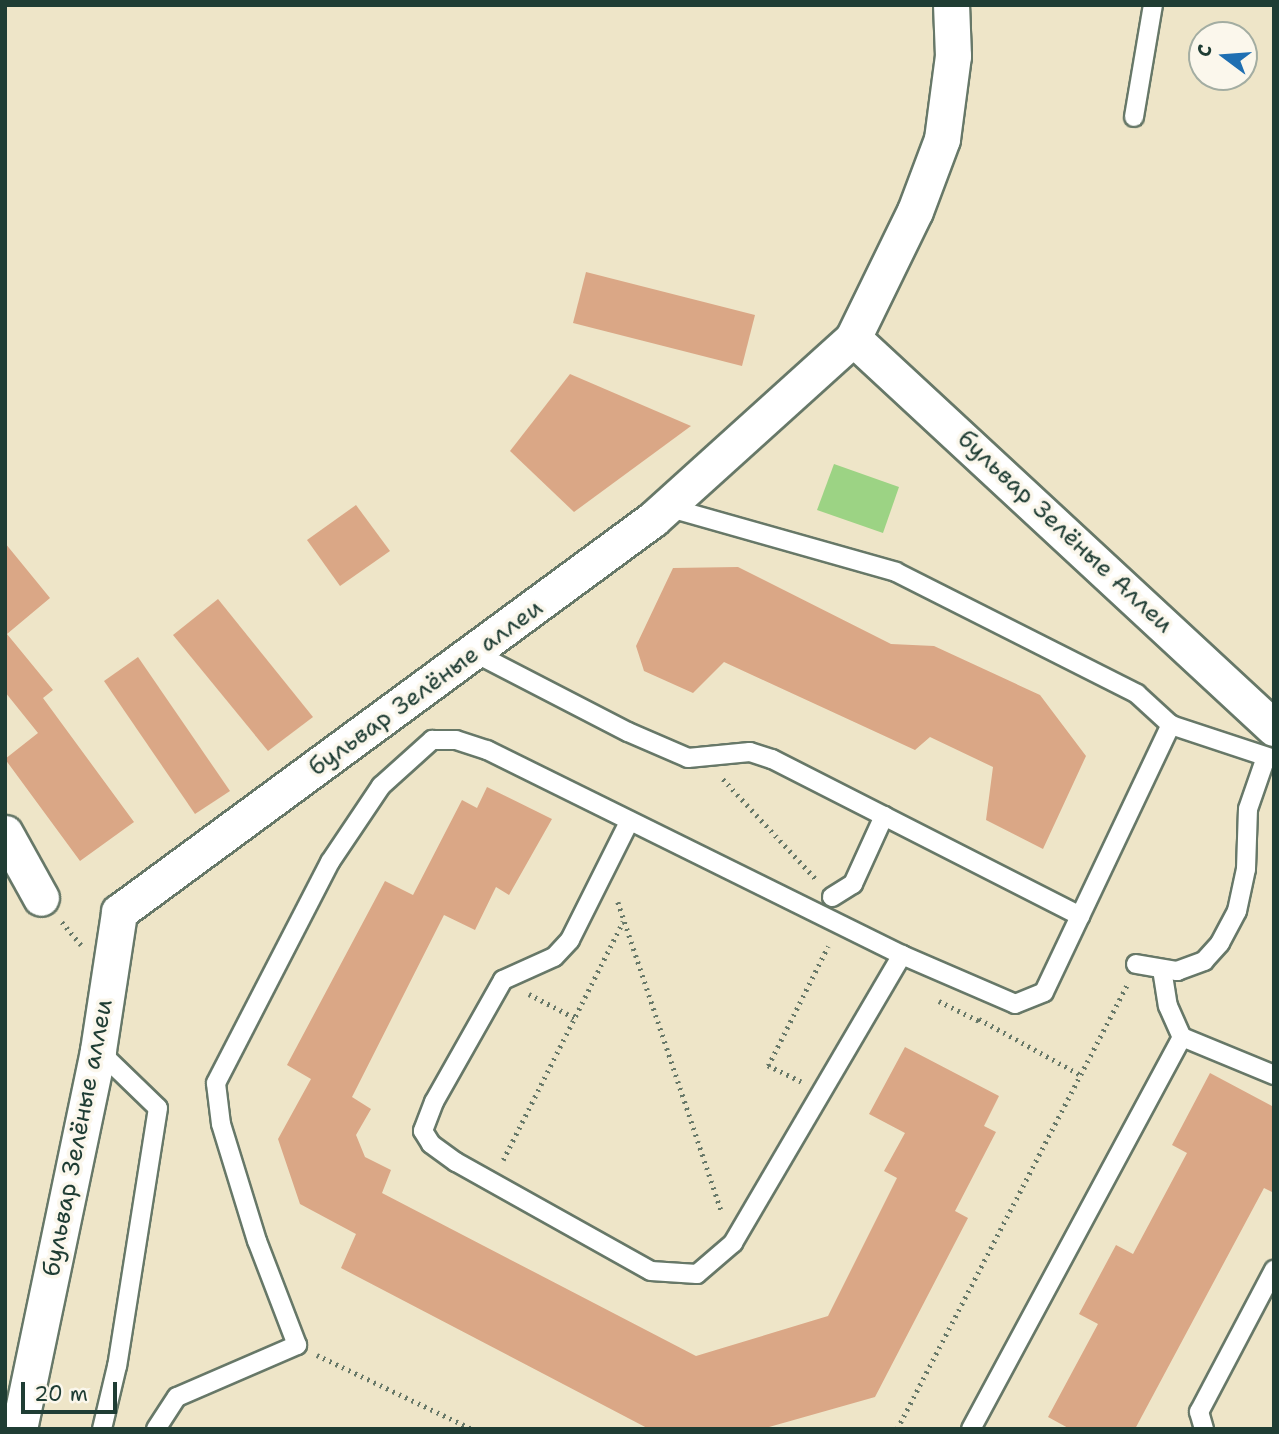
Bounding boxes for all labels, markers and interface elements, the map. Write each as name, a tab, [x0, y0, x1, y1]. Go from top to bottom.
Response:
north arrow	[1188, 21, 1258, 91]
text: С	[1191, 42, 1218, 60]
street label: бульвар Зелёные Аллеи	[951, 425, 1179, 639]
street label: бульвар Зелёные аллеи	[303, 593, 549, 783]
street label: бульвар Зелёные аллеи	[37, 997, 119, 1279]
scale bar	[24, 1368, 121, 1412]
text: 20 m	[34, 1380, 88, 1408]

